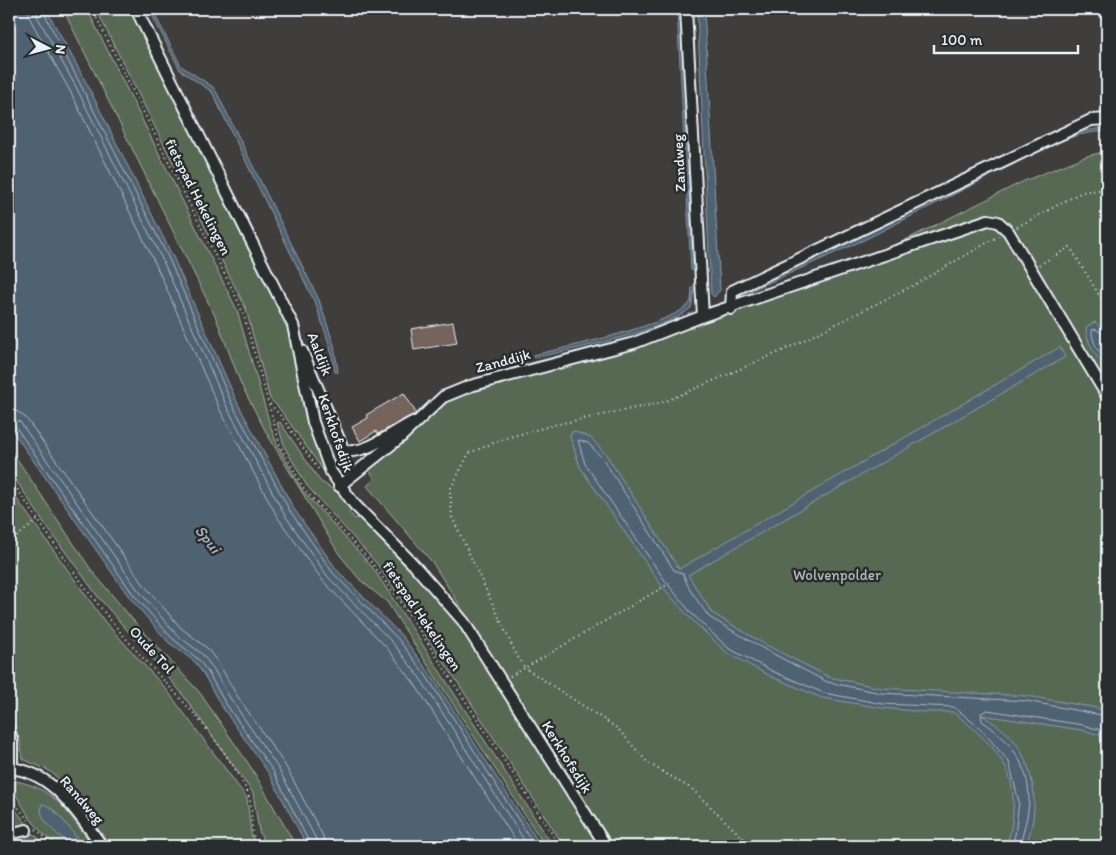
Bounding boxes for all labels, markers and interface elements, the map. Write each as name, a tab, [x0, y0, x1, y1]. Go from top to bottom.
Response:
north arrow	[22, 22, 72, 72]
scale bar	[934, 22, 1077, 54]
text: 100 m	[941, 31, 983, 49]
text: N	[51, 44, 69, 55]
street label: Zandweg	[668, 133, 690, 192]
street label: fietspad Hekelingen	[161, 136, 235, 259]
street label: Aaldijk	[304, 330, 337, 378]
street label: Zanddijk	[474, 345, 533, 377]
street label: Kerkhofsdijk	[314, 392, 358, 475]
water label: Spui	[191, 521, 226, 558]
street label: fietspad Hekelingen	[379, 558, 466, 675]
park label: Wolvenpolder	[793, 566, 881, 584]
street label: Oude Tol	[126, 623, 179, 678]
street label: Kerkhofsdijk	[538, 718, 596, 797]
street label: Randweg	[56, 772, 108, 828]

